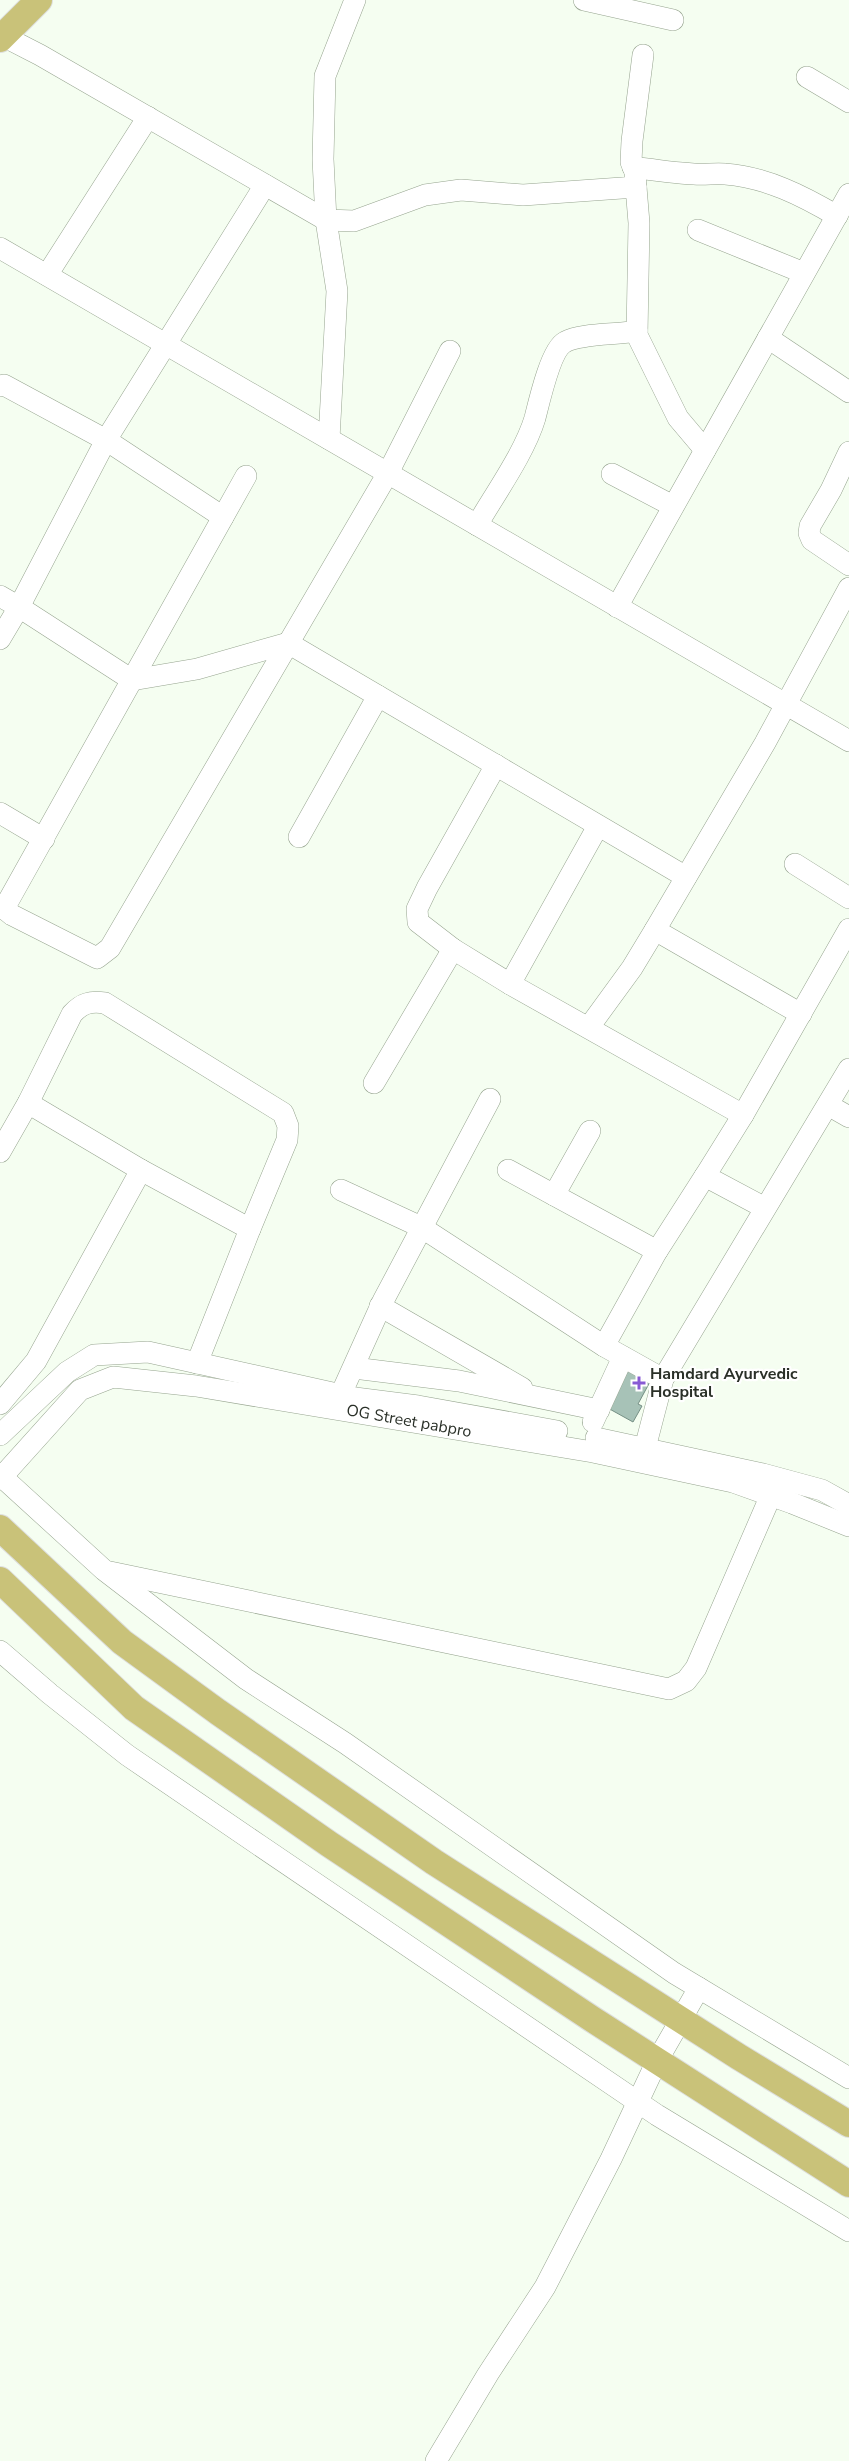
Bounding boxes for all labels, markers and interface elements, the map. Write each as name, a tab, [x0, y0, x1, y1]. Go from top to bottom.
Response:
place label: Hamdard Ayurvedic Hospital	[650, 1363, 798, 1403]
marker: Hamdard Ayurvedic Hospital	[632, 1376, 646, 1390]
street label: OG Street pabpro	[345, 1399, 473, 1443]

